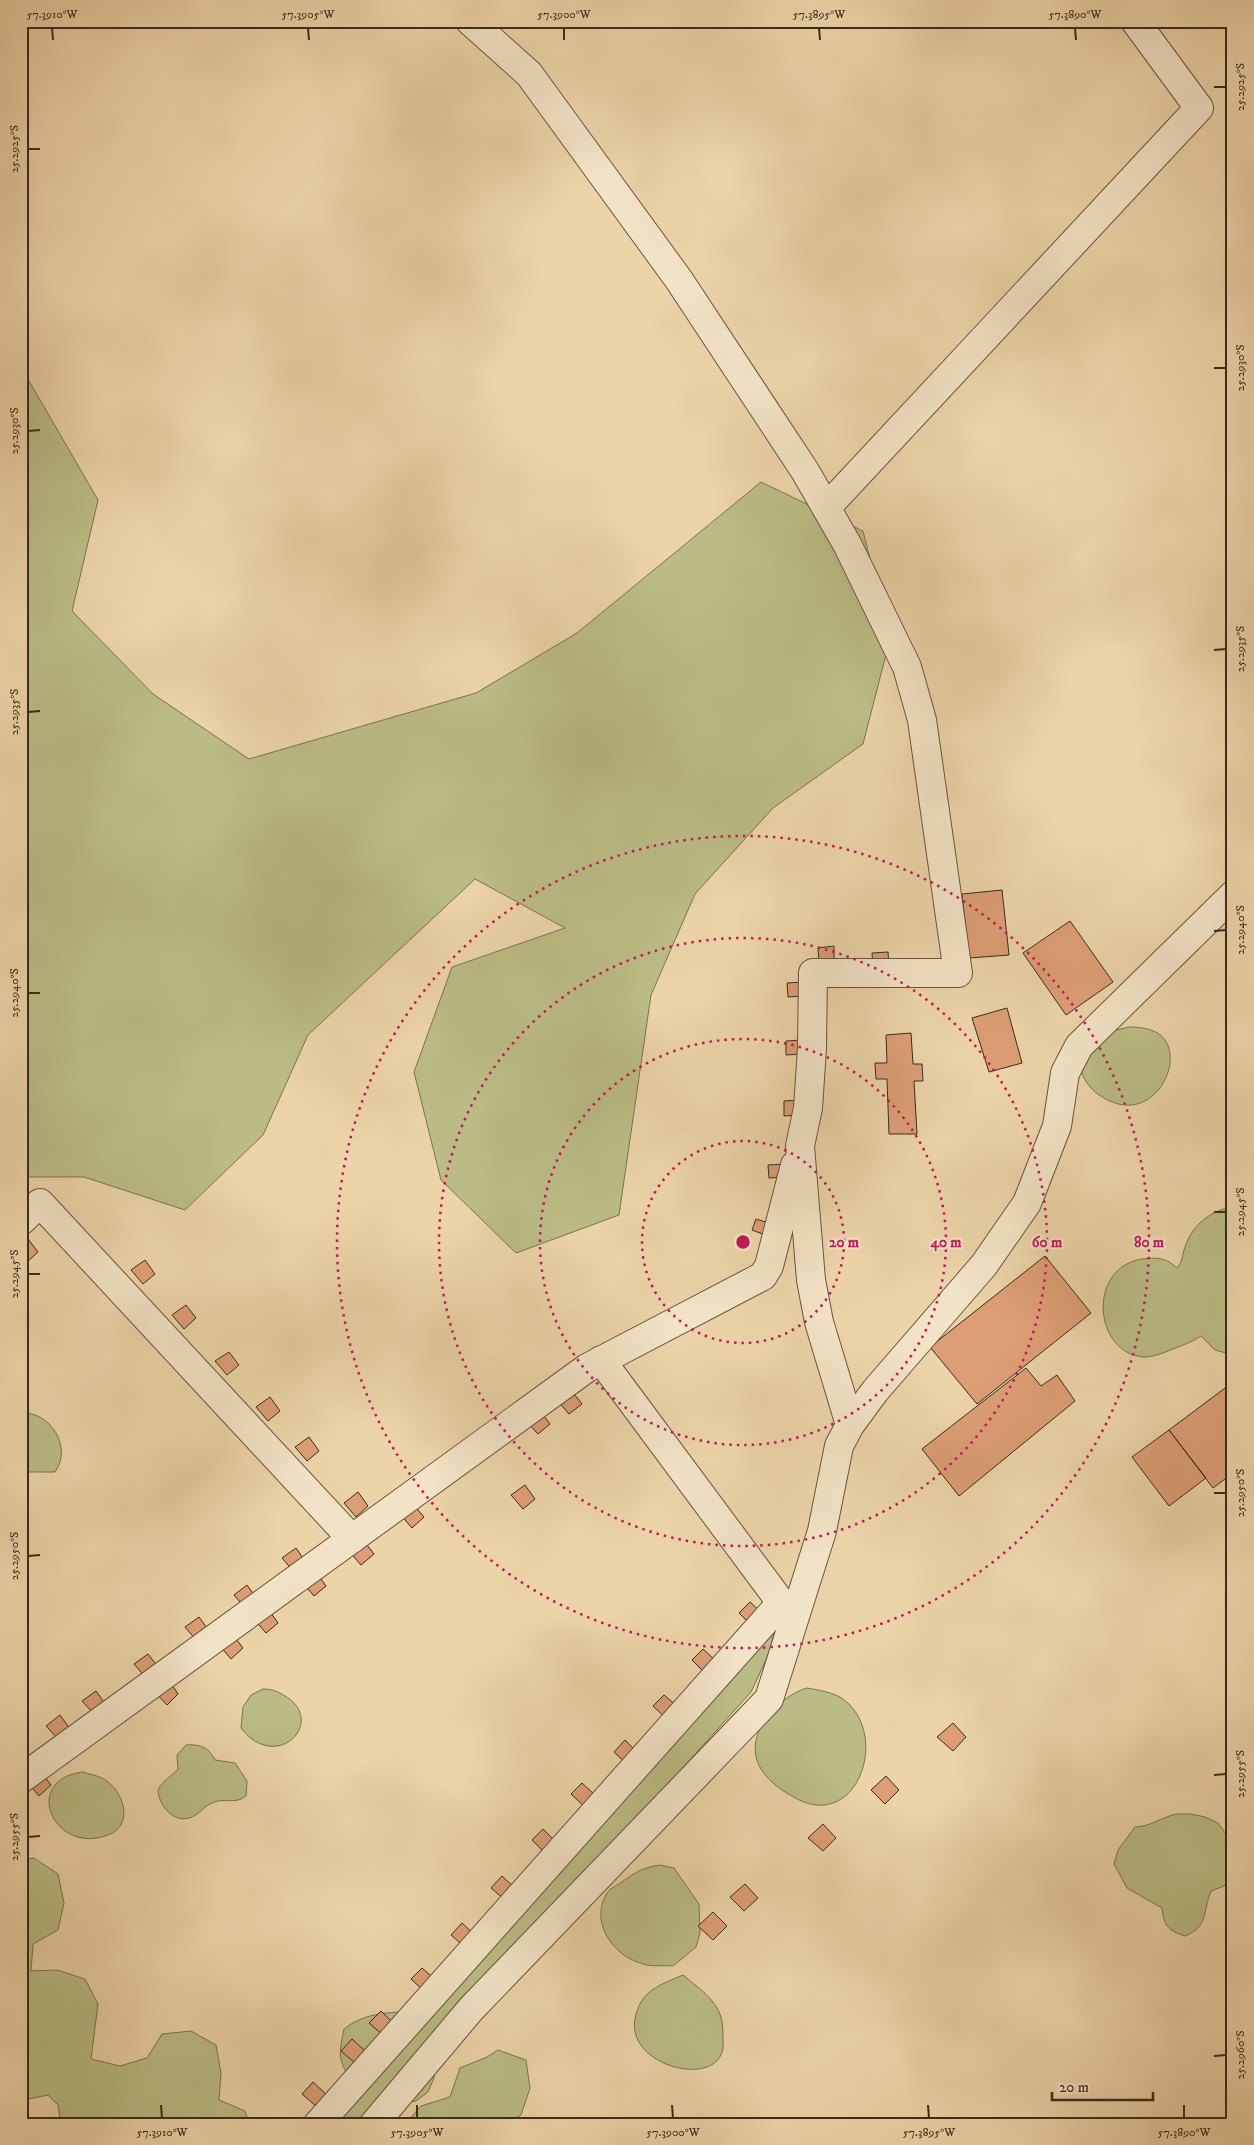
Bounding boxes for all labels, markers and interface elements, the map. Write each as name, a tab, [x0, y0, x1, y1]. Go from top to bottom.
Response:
text: 57.3910°W	[26, 7, 79, 22]
text: 57.3905°W	[282, 7, 335, 22]
text: 57.3900°W	[537, 7, 592, 22]
text: 57.3895°W	[793, 7, 846, 22]
text: 57.3890°W	[1049, 7, 1102, 22]
text: 25.2925°S	[1233, 63, 1248, 111]
text: 25.2925°S	[7, 125, 22, 173]
text: 25.2930°S	[1233, 344, 1248, 392]
text: 25.2930°S	[7, 407, 22, 455]
text: 25.2935°S	[1233, 626, 1248, 672]
text: 25.2935°S	[7, 689, 22, 735]
text: 25.2940°S	[1233, 905, 1248, 955]
text: 25.2940°S	[7, 968, 22, 1018]
text: 25.2945°S	[1233, 1187, 1248, 1237]
centre of rings	[734, 1233, 752, 1251]
text: 20 m	[829, 1233, 860, 1252]
text: 40 m	[929, 1233, 962, 1252]
text: 60 m	[1032, 1233, 1063, 1252]
text: 80 m	[1134, 1233, 1165, 1252]
text: 25.2945°S	[7, 1249, 22, 1299]
text: 25.2950°S	[1233, 1469, 1248, 1517]
text: 25.2950°S	[7, 1532, 22, 1580]
text: 25.2955°S	[1233, 1750, 1248, 1798]
text: 25.2955°S	[7, 1813, 22, 1861]
text: 25.2960°S	[1233, 2031, 1248, 2079]
scale bar	[1052, 2070, 1153, 2102]
text: 20 m	[1059, 2078, 1089, 2097]
text: 57.3910°W	[136, 2125, 189, 2140]
text: 57.3905°W	[391, 2125, 444, 2140]
text: 57.3900°W	[646, 2125, 701, 2140]
text: 57.3895°W	[903, 2125, 956, 2140]
text: 57.3890°W	[1158, 2125, 1211, 2140]

